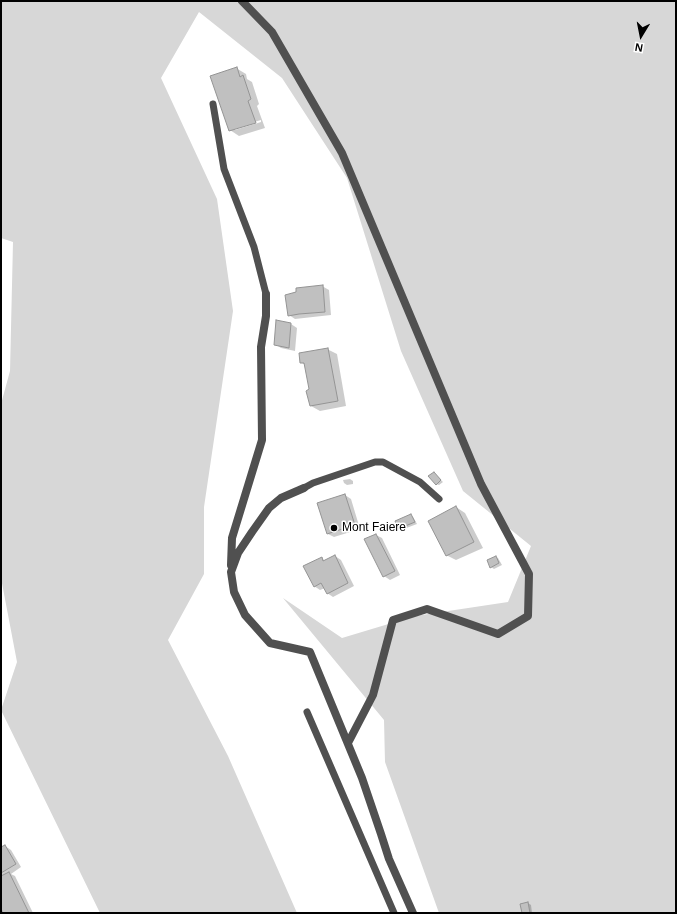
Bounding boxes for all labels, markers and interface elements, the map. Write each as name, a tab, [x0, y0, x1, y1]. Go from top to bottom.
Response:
north arrow	[621, 16, 661, 56]
text: N	[634, 41, 644, 54]
place label: Mont Faiere	[342, 521, 406, 535]
marker: Mont Faiere	[329, 523, 339, 533]

